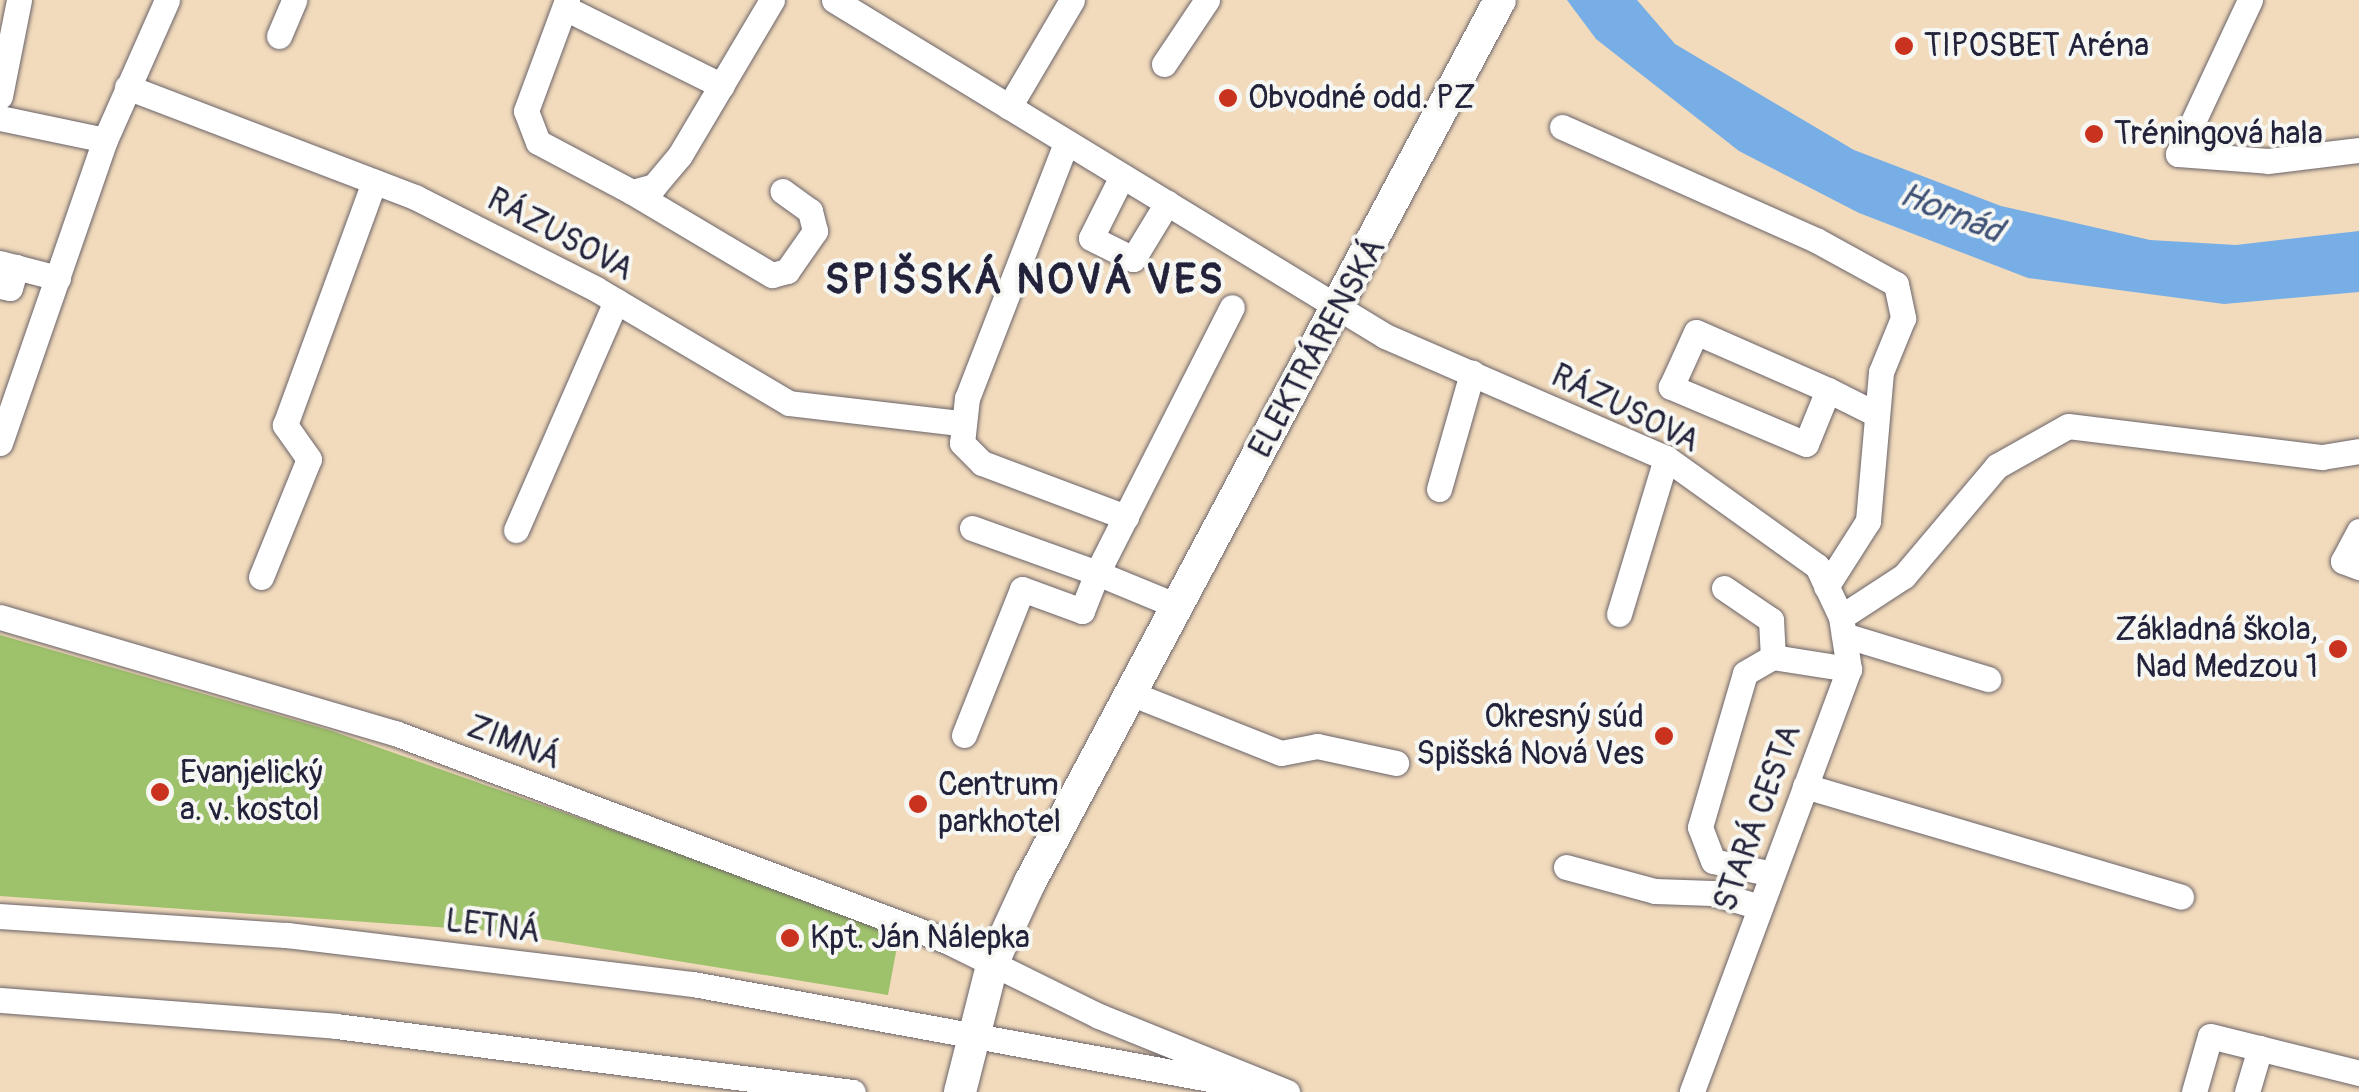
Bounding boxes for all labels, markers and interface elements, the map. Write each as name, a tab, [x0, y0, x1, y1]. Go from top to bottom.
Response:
place label: TIPOSBET Aréna	[1924, 27, 2149, 65]
marker: TIPOSBET Aréna	[1893, 35, 1915, 57]
place label: Obvodné odd. PZ	[1248, 79, 1475, 117]
marker: Obvodné odd. PZ	[1217, 87, 1239, 109]
place label: Tréningová hala	[2114, 115, 2323, 153]
marker: Tréningová hala	[2083, 123, 2105, 145]
water label: Hornád	[1894, 174, 2008, 252]
street label: RÁZUSOVA	[481, 181, 639, 289]
street label: ELEKTRÁRENSKÁ	[1242, 231, 1394, 465]
district label: SPIŠSKÁ NOVÁ VES	[825, 255, 1225, 305]
street label: RÁZUSOVA	[1545, 357, 1705, 461]
place label: Základná škola, Nad Medzou 1	[2115, 612, 2318, 687]
marker: Základná škola, Nad Medzou 1	[2327, 638, 2349, 660]
place label: Okresný súd Spišská Nová Ves	[1416, 699, 1644, 774]
street label: ZIMNÁ	[462, 708, 566, 778]
street label: STARÁ CESTA	[1706, 719, 1810, 917]
marker: Okresný súd Spišská Nová Ves	[1653, 725, 1675, 747]
place label: Evanjelický a. v. kostol	[180, 755, 323, 830]
place label: Centrum parkhotel	[938, 767, 1061, 842]
marker: Evanjelický a. v. kostol	[149, 781, 171, 803]
marker: Centrum parkhotel	[907, 793, 929, 815]
street label: LETNÁ	[443, 902, 543, 952]
place label: Kpt. Ján Nálepka	[810, 919, 1030, 957]
marker: Kpt. Ján Nálepka	[779, 927, 801, 949]

